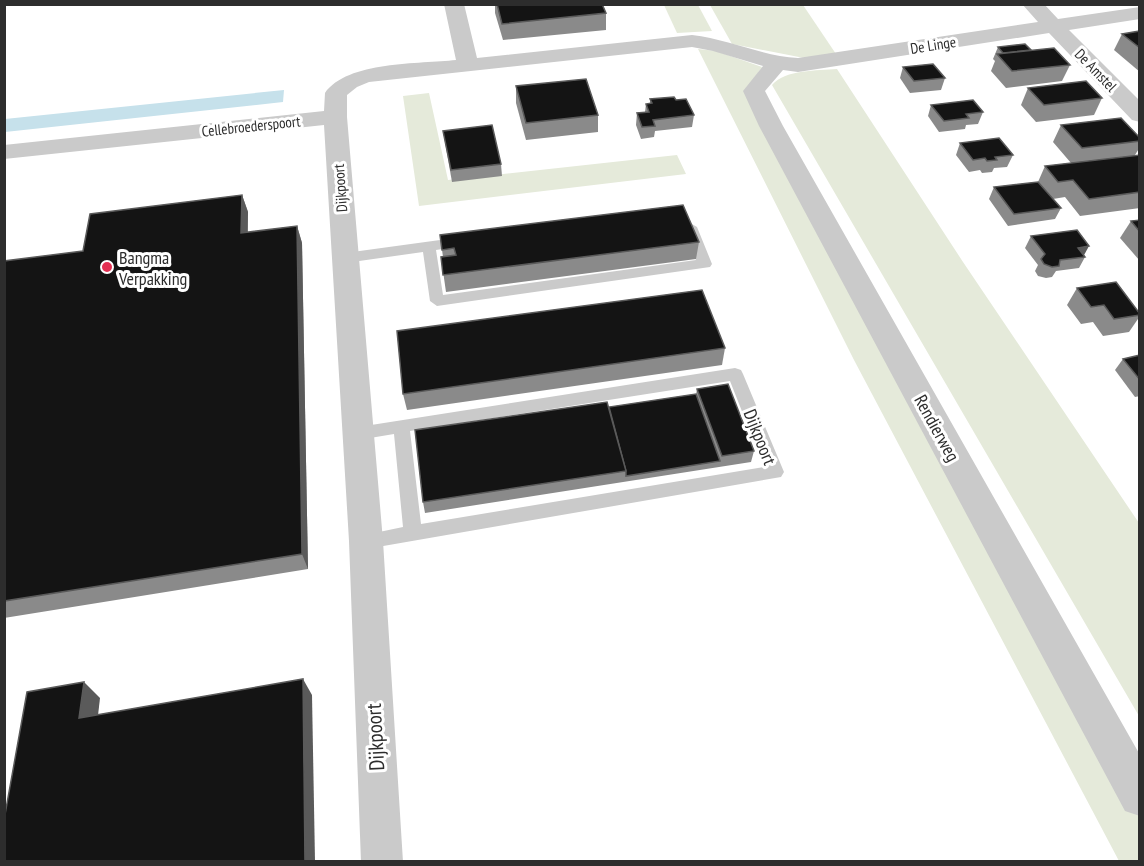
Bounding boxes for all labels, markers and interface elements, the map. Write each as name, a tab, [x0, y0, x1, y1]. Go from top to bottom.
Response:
street label: De Linge	[909, 32, 957, 58]
street label: De Amstel	[1071, 45, 1121, 96]
street label: Cellebroederspoort	[201, 111, 301, 141]
street label: Dijkpoort	[329, 163, 351, 213]
place label: Bangma Verpakking	[118, 246, 187, 290]
marker: Bangma Verpakking	[100, 260, 114, 274]
street label: Rendierweg	[909, 391, 965, 465]
street label: Dijkpoort	[738, 406, 782, 468]
street label: Dijkpoort	[360, 702, 390, 771]

